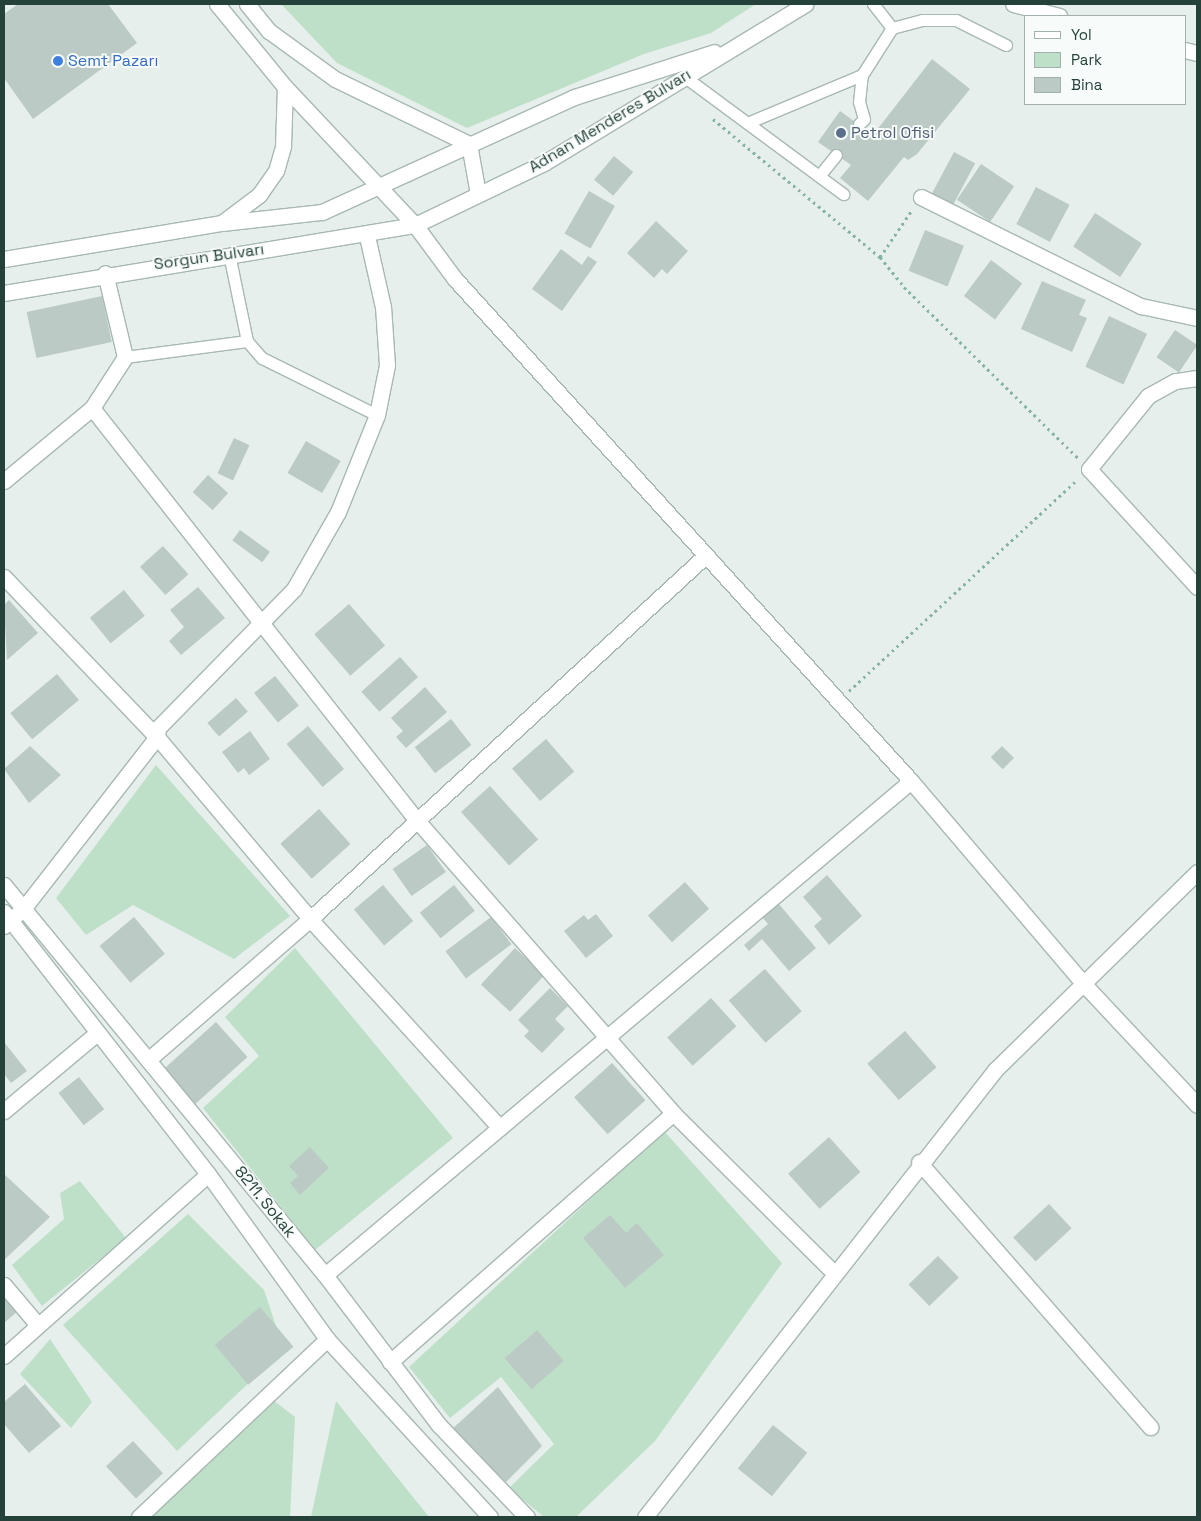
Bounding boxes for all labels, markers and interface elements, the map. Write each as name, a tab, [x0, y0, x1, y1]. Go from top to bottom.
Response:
legend	[1024, 15, 1186, 105]
text: Yol	[1071, 25, 1092, 44]
text: Park	[1071, 50, 1102, 69]
place label: Semt Pazarı	[68, 51, 158, 71]
marker: Semt Pazarı	[52, 55, 64, 67]
street label: Adnan Menderes Bulvarı	[525, 65, 695, 177]
text: Bina	[1071, 75, 1102, 94]
place label: Petrol Ofisi	[851, 123, 934, 143]
marker: Petrol Ofisi	[835, 127, 847, 139]
street label: Sorgun Bulvarı	[153, 240, 265, 274]
street label: 8211. Sokak	[230, 1162, 300, 1242]

